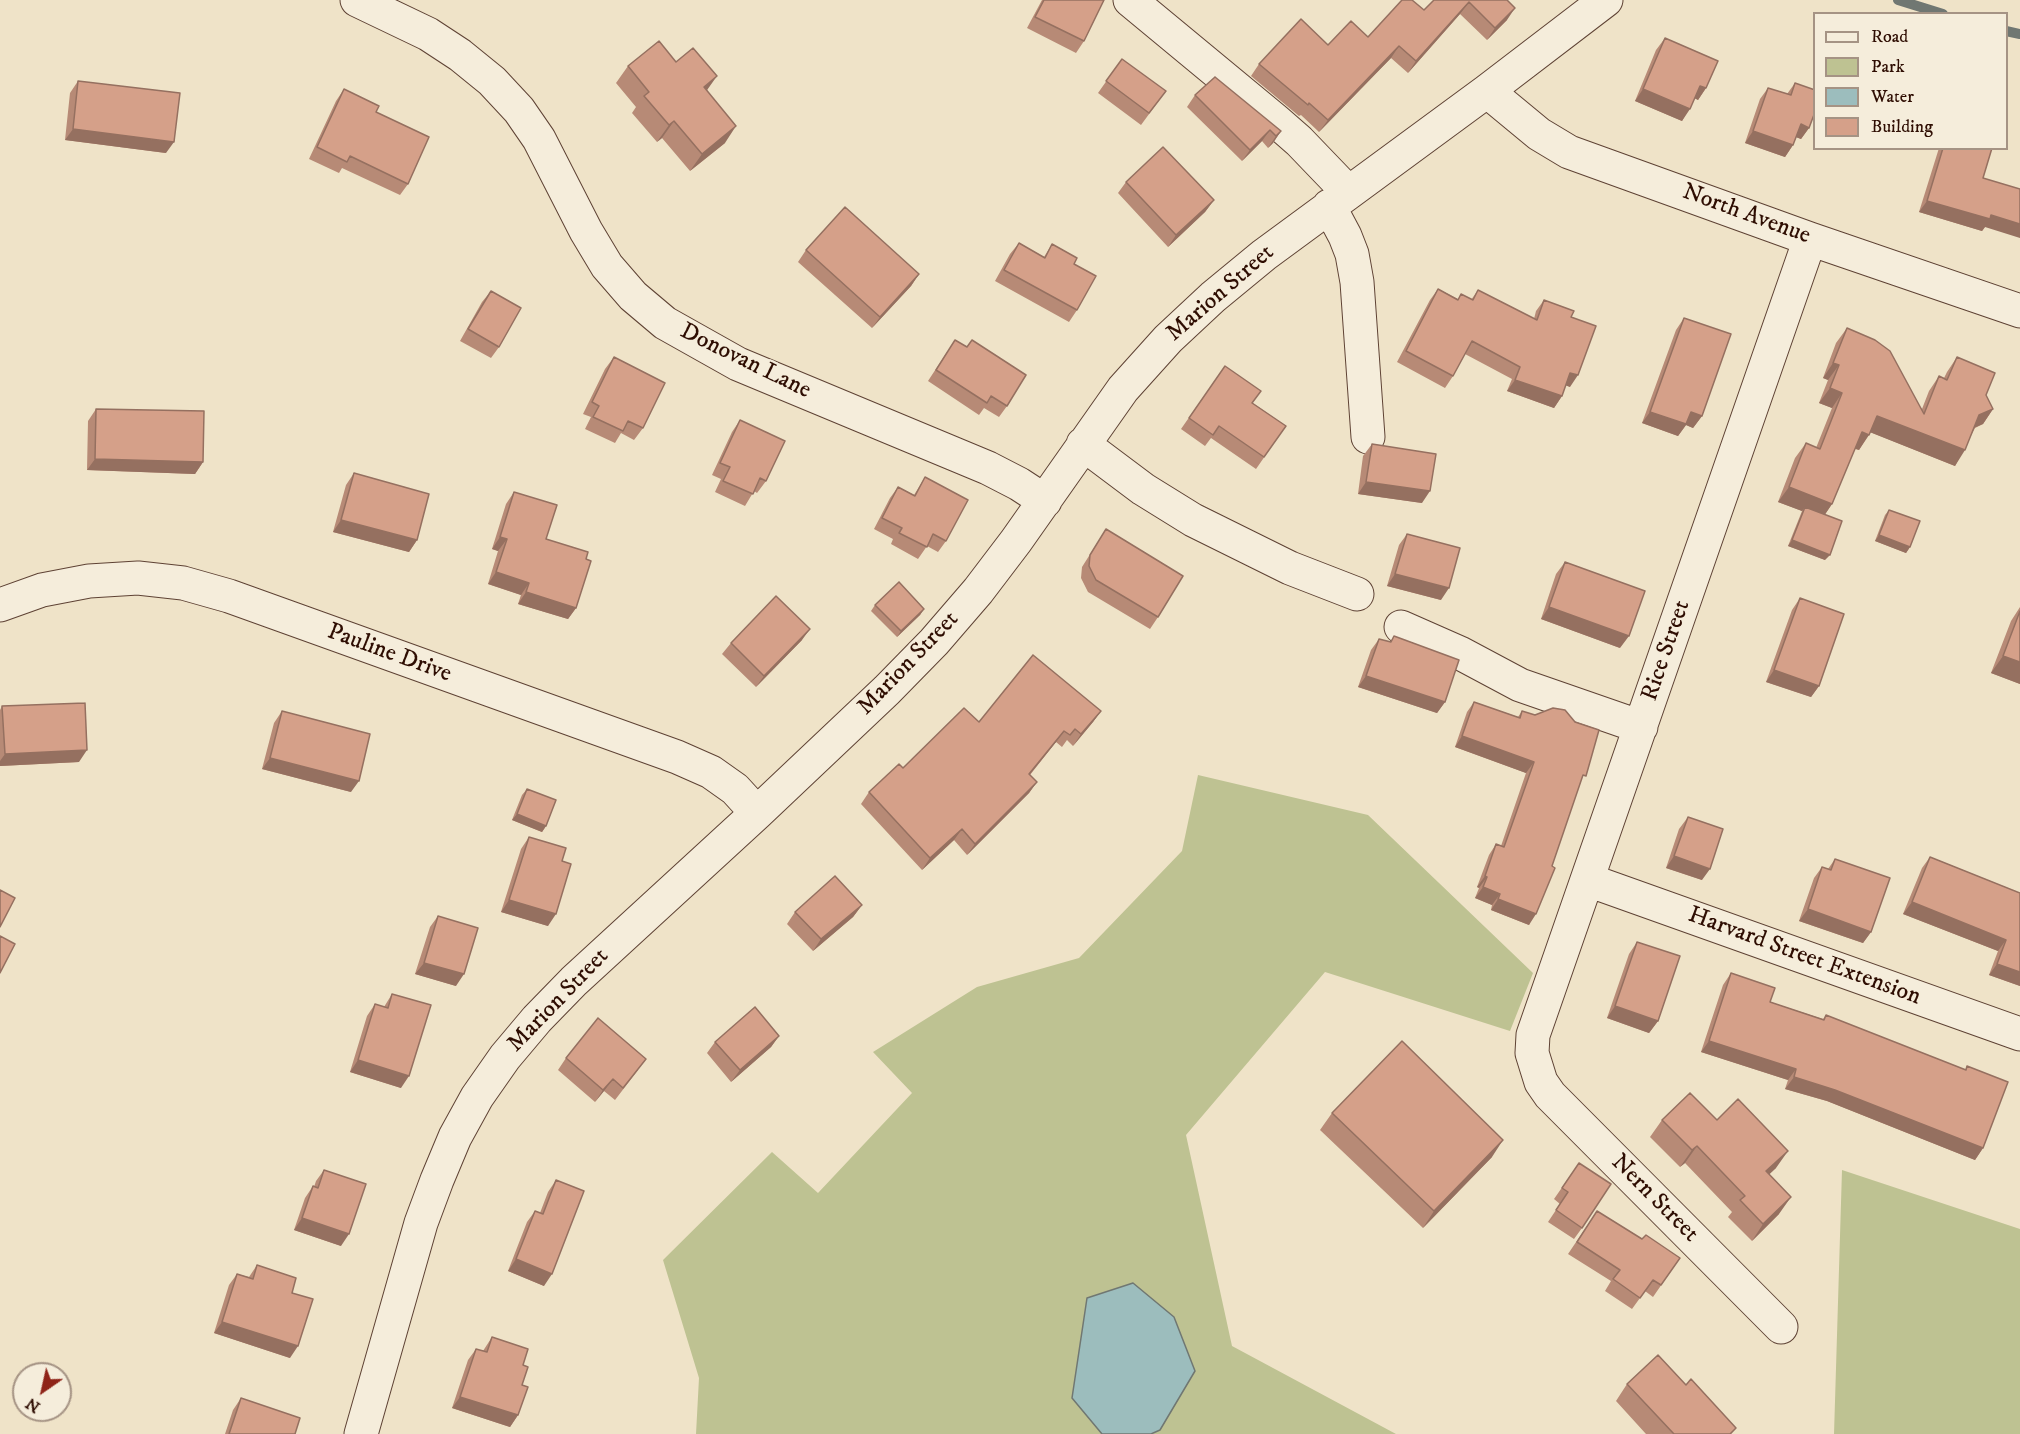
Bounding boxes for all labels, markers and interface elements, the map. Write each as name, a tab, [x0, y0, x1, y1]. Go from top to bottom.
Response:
legend	[1813, 12, 2008, 150]
text: Road	[1871, 26, 1908, 48]
text: Park	[1871, 56, 1905, 78]
text: Water	[1871, 86, 1914, 108]
text: Building	[1871, 116, 1933, 138]
street label: North Avenue	[1678, 178, 1814, 252]
street label: Marion Street	[1161, 239, 1281, 349]
street label: Donovan Lane	[675, 318, 815, 406]
street label: Rice Street	[1636, 597, 1698, 705]
street label: Marion Street	[852, 606, 966, 722]
street label: Pauline Drive	[323, 618, 455, 690]
street label: Harvard Street Extension	[1684, 901, 1924, 1013]
street label: Marion Street	[502, 943, 616, 1059]
street label: Nern Street	[1604, 1149, 1704, 1249]
north arrow	[12, 1362, 72, 1422]
text: N	[22, 1393, 44, 1417]

